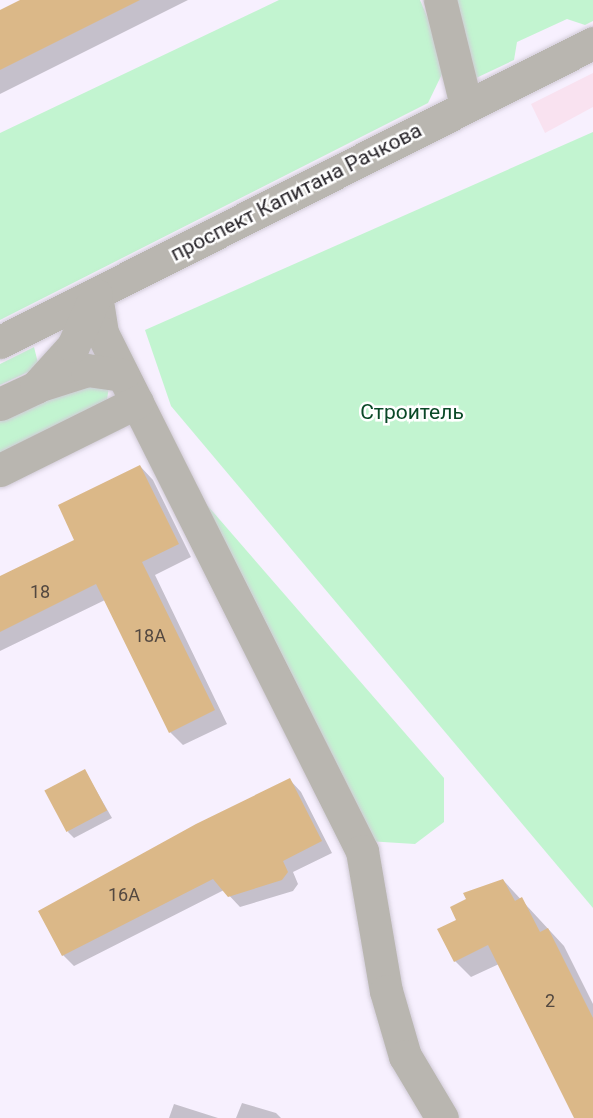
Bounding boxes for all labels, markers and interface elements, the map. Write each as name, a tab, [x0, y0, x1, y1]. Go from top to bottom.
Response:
street label: проспект Капитана Рачкова	[166, 118, 426, 266]
park label: Строитель	[360, 399, 464, 425]
house number: 18	[30, 581, 50, 603]
house number: 18А	[134, 625, 166, 647]
house number: 16А	[108, 884, 140, 906]
house number: 2	[545, 990, 555, 1012]

